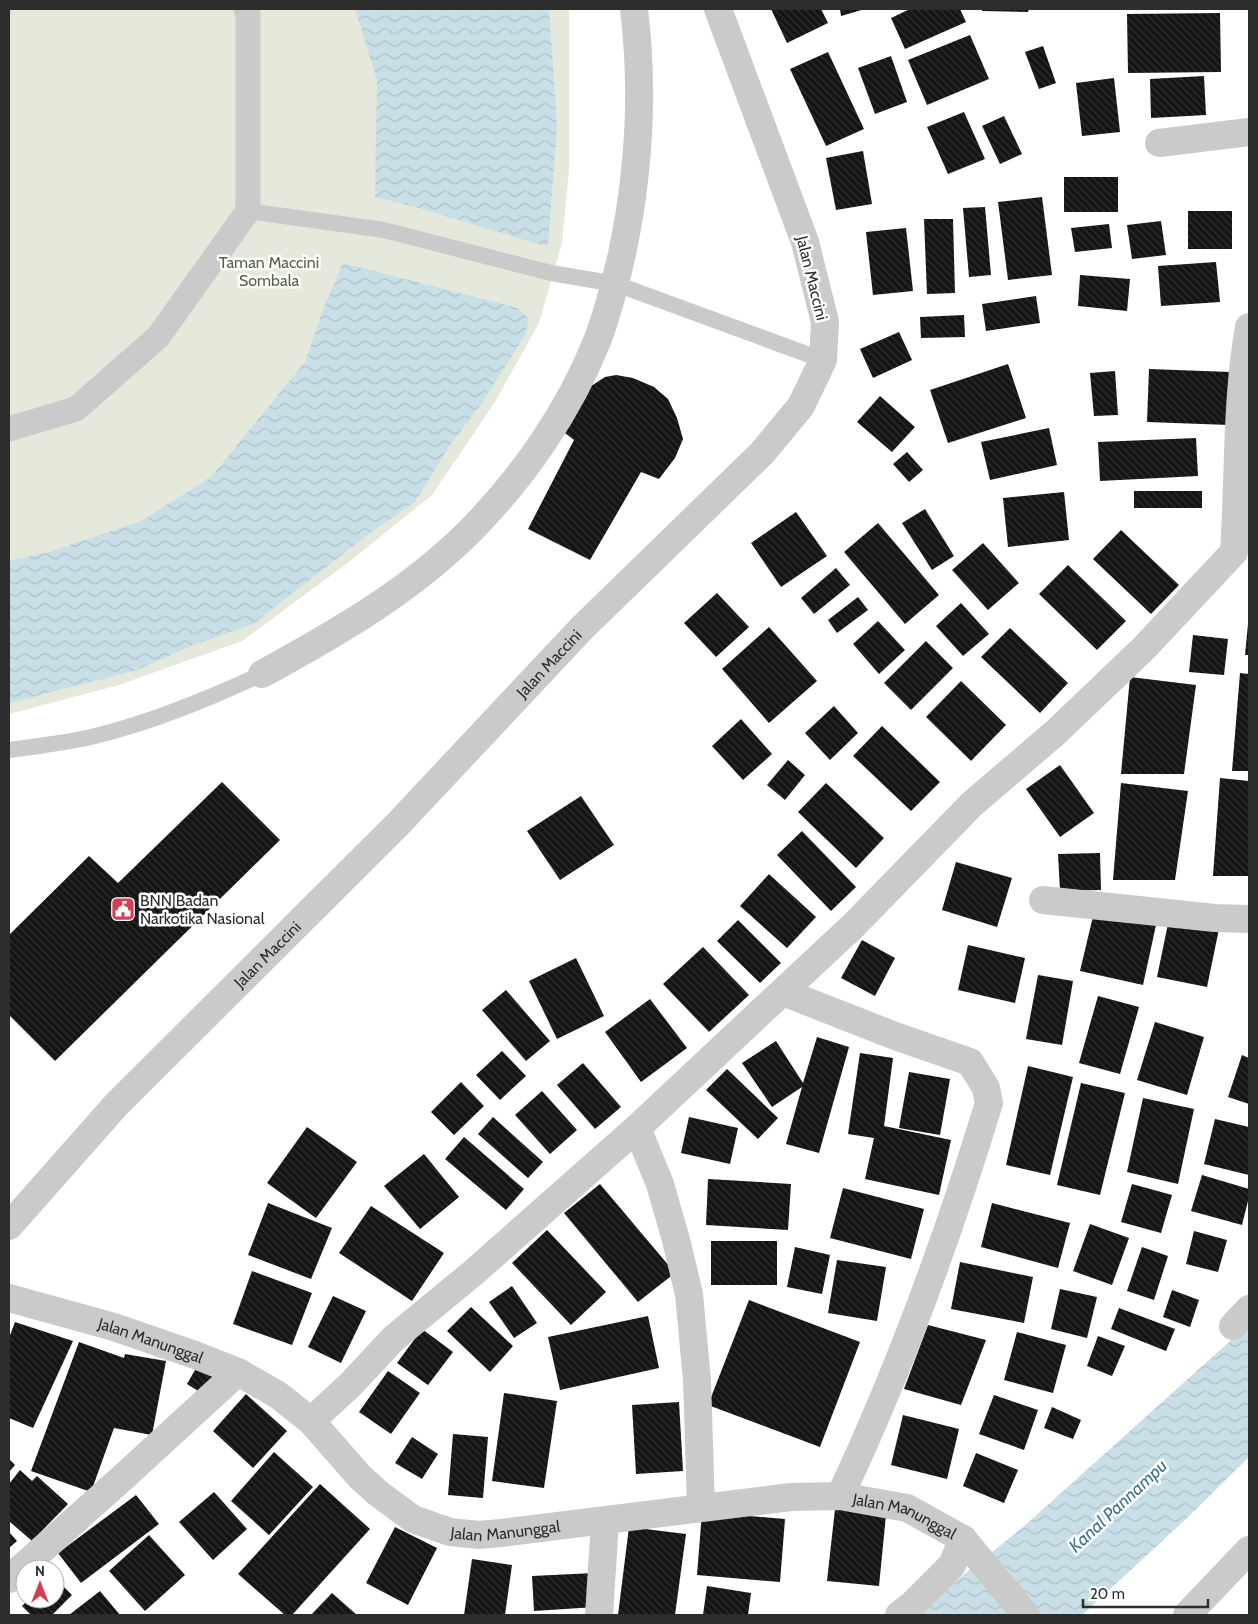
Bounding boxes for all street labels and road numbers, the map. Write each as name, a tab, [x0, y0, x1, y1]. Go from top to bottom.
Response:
street label: Jalan Maccini	[792, 233, 832, 322]
street label: Jalan Maccini	[512, 625, 585, 702]
street label: Jalan Maccini	[229, 917, 305, 992]
street label: Jalan Manunggal	[95, 1313, 206, 1367]
street label: Jalan Manunggal	[850, 1489, 960, 1543]
street label: Jalan Manunggal	[449, 1516, 561, 1545]

